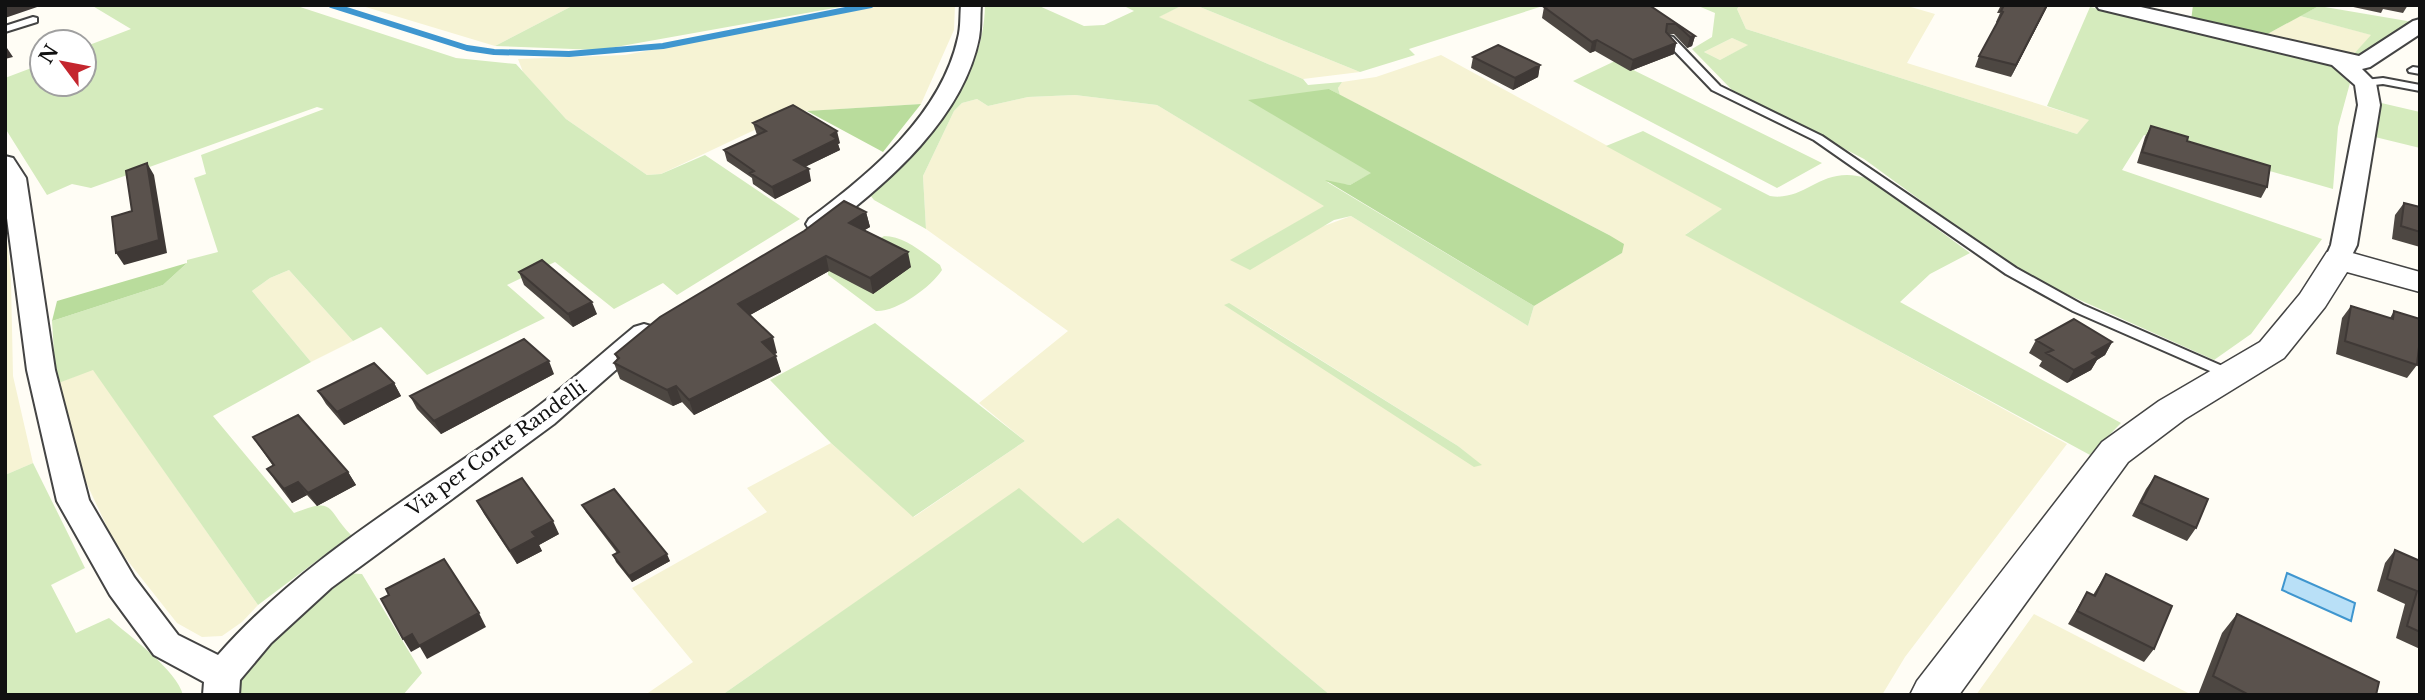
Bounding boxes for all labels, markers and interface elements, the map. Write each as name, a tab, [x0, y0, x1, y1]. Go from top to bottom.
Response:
north arrow	[28, 28, 98, 98]
text: N	[35, 40, 64, 68]
street label: Via per Corte Randelli	[401, 375, 591, 522]

